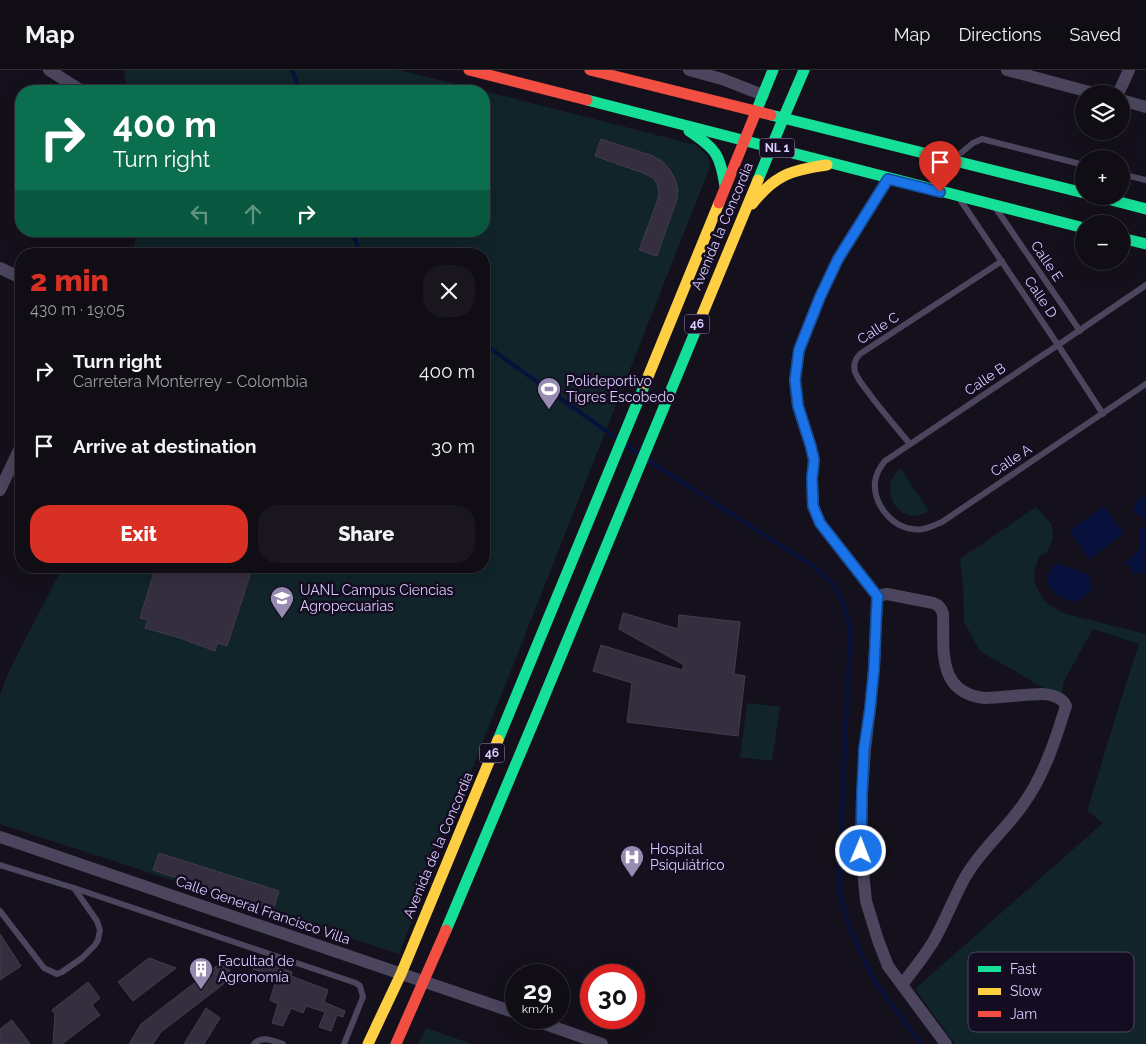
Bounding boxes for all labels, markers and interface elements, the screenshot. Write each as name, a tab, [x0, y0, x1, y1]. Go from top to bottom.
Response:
text: Map	[25, 20, 75, 49]
text: Map	[894, 24, 930, 45]
text: Directions	[958, 24, 1042, 45]
text: Saved	[1070, 24, 1121, 45]
map controls	[1075, 85, 1130, 270]
button: layers	[1075, 85, 1130, 140]
text: 400 m	[113, 104, 217, 145]
icon: right	[30, 105, 95, 170]
road number: NL 1	[760, 138, 794, 158]
pin	[919, 141, 961, 192]
text: Turn right	[113, 146, 210, 172]
icon: arrive	[926, 148, 954, 176]
button: +	[1075, 150, 1130, 205]
street label: Avenida la Concordia	[688, 160, 756, 292]
icon: left	[186, 200, 214, 228]
icon: ahead	[239, 200, 267, 228]
icon: right	[292, 200, 320, 228]
button: −	[1075, 215, 1130, 270]
street label: Calle E	[1028, 238, 1066, 284]
text: 2 min	[30, 263, 109, 298]
button: close	[423, 265, 475, 317]
street label: Calle D	[1021, 273, 1061, 321]
text: 430 m · 19:05	[30, 300, 125, 319]
street label: Calle C	[854, 308, 902, 347]
road number: 46	[684, 314, 710, 334]
text: Turn right	[73, 350, 162, 372]
icon: right	[30, 357, 58, 385]
text: 400 m	[419, 360, 475, 382]
street label: Calle B	[961, 360, 1009, 398]
text: Carretera Monterrey - Colombia	[73, 372, 308, 391]
place label: Polideportivo Tigres Escobedo	[566, 373, 675, 405]
sports icon: Polideportivo Tigres Escobedo	[536, 376, 562, 410]
icon: arrive	[30, 432, 58, 460]
text: Arrive at destination	[73, 435, 257, 457]
text: 30 m	[431, 435, 475, 457]
street label: Calle A	[988, 440, 1035, 479]
button: Exit	[30, 505, 248, 563]
button: Share	[258, 505, 475, 563]
place label: UANL Campus Ciencias Agropecuarias	[300, 582, 454, 614]
school or university icon: UANL Campus Ciencias Agropecuarias	[269, 585, 295, 619]
road number: 46	[480, 744, 504, 762]
street label: Avenida de la Concordia	[400, 770, 476, 920]
position arrow	[834, 824, 886, 876]
place label: Hospital Psiquiátrico	[650, 841, 725, 873]
hospital icon: Hospital Psiquiátrico	[619, 844, 645, 878]
street label: Calle General Francisco Villa	[174, 873, 352, 947]
legend	[968, 952, 1134, 1032]
place label: Facultad de Agronomía	[218, 953, 294, 985]
building icon: Facultad de Agronomía	[188, 956, 214, 990]
text: Fast	[1010, 961, 1037, 977]
speed limit sign: 30	[580, 964, 645, 1029]
text: 29	[523, 975, 552, 1005]
text: Slow	[1010, 983, 1042, 999]
text: km/h	[522, 1002, 553, 1016]
text: Jam	[1010, 1006, 1037, 1022]

